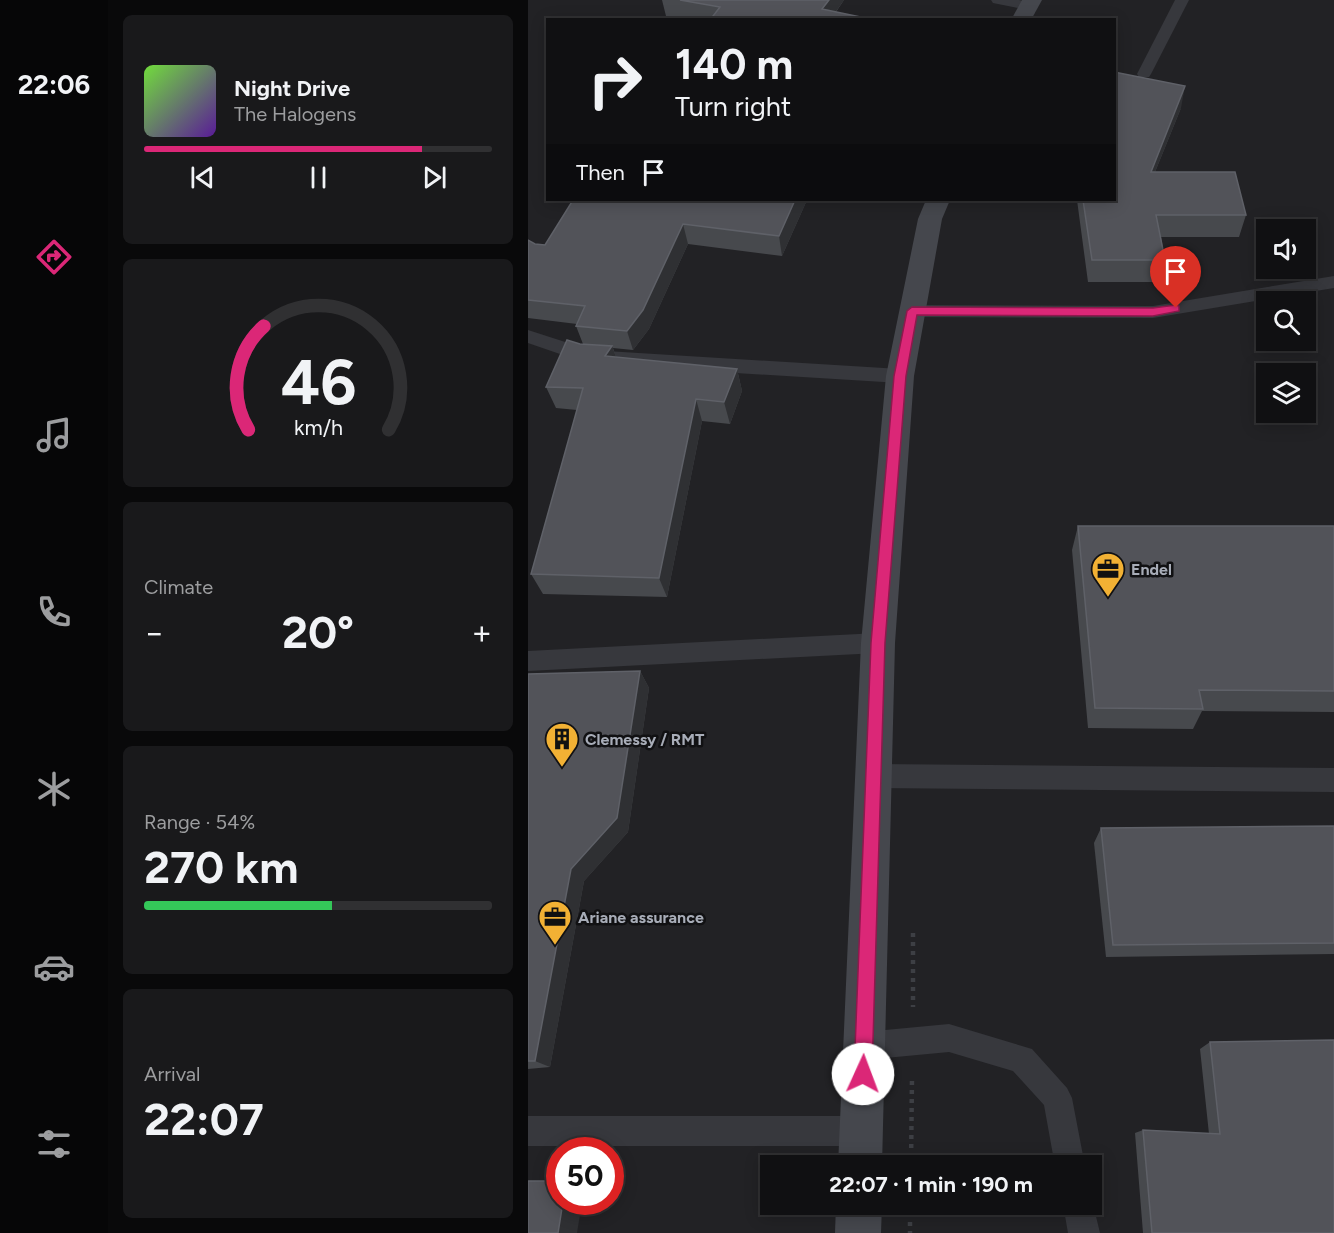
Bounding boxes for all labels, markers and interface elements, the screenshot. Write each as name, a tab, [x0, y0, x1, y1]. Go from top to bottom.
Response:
text: 140 m	[675, 39, 793, 90]
icon: right	[576, 42, 654, 120]
text: 22:06	[18, 68, 90, 101]
text: Night Drive	[234, 75, 350, 102]
text: Turn right	[675, 90, 791, 123]
text: The Halogens	[234, 102, 356, 126]
icon: arrive	[637, 156, 670, 189]
text: Then	[576, 159, 625, 186]
icon: previous	[186, 161, 219, 194]
icon: pause	[302, 161, 335, 194]
icon: next	[418, 161, 451, 194]
map controls	[1256, 219, 1316, 423]
button: sound	[1256, 219, 1316, 279]
icon: directions	[33, 236, 75, 278]
pin	[1150, 246, 1201, 308]
icon: arrive	[1159, 255, 1192, 288]
button: search	[1256, 291, 1316, 351]
text: 46	[280, 345, 356, 420]
button: layers	[1256, 363, 1316, 423]
icon: music	[33, 414, 75, 456]
text: km/h	[294, 415, 342, 440]
office icon: Endel	[1090, 551, 1126, 598]
place label: Endel	[1131, 560, 1172, 579]
text: Climate	[144, 575, 213, 599]
icon: phone	[33, 591, 75, 633]
text: 20°	[282, 605, 354, 659]
text: −	[144, 613, 165, 652]
text: +	[471, 613, 492, 652]
building icon: Clemessy / RMT	[544, 721, 580, 768]
place label: Clemessy / RMT	[585, 730, 705, 749]
icon: climate	[33, 768, 75, 810]
text: Range · 54%	[144, 810, 255, 834]
text: 270 km	[144, 840, 298, 894]
office icon: Ariane assurance	[537, 899, 573, 946]
place label: Ariane assurance	[578, 908, 704, 927]
icon: car	[33, 946, 75, 988]
position arrow	[831, 1042, 895, 1106]
text: Arrival	[144, 1062, 200, 1086]
text: 22:07	[144, 1092, 264, 1146]
icon: filters	[33, 1123, 75, 1165]
speed limit sign: 50	[546, 1137, 624, 1215]
text: 22:07 · 1 min · 190 m	[829, 1171, 1033, 1198]

